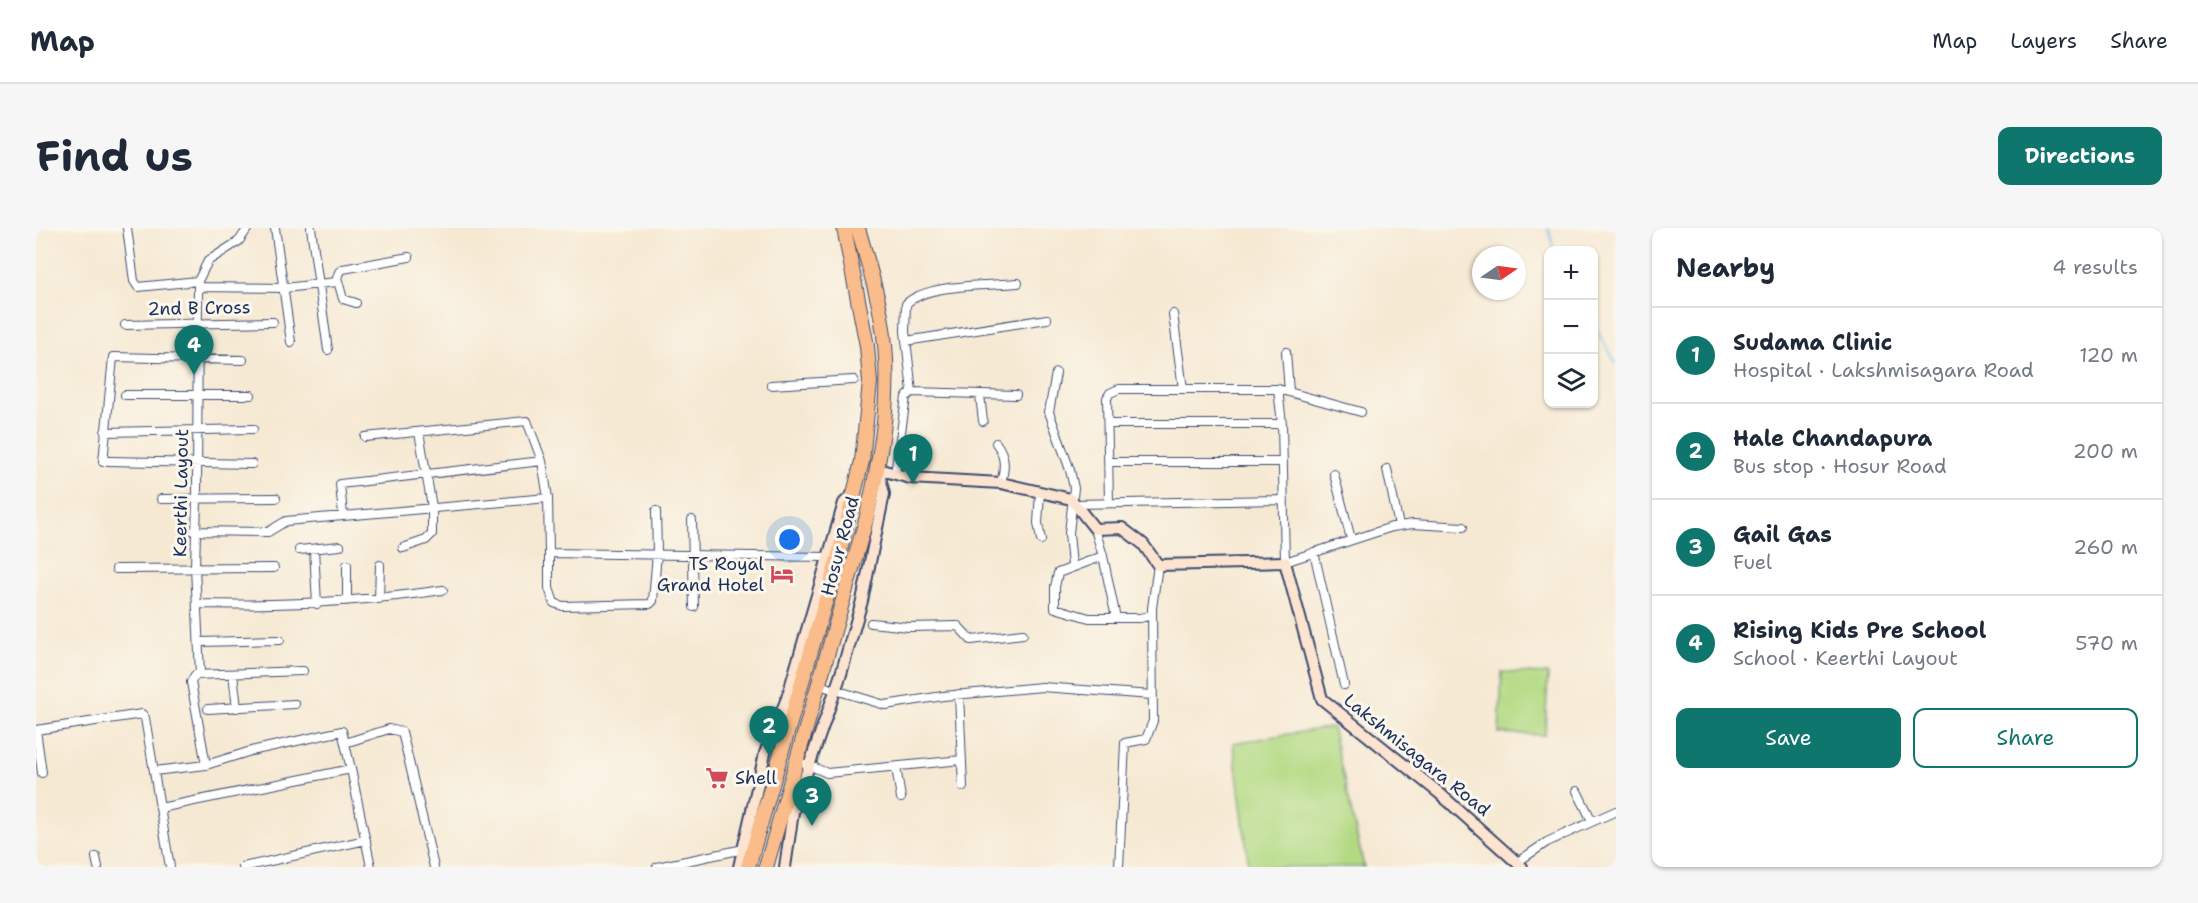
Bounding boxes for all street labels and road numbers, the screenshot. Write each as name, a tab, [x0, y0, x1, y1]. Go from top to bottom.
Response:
street label: 2nd B Cross	[147, 295, 251, 321]
street label: Keerthi Layout	[168, 428, 194, 557]
street label: Hosur Road	[815, 493, 865, 599]
street label: Lakshmisagara Road	[1339, 688, 1495, 822]

